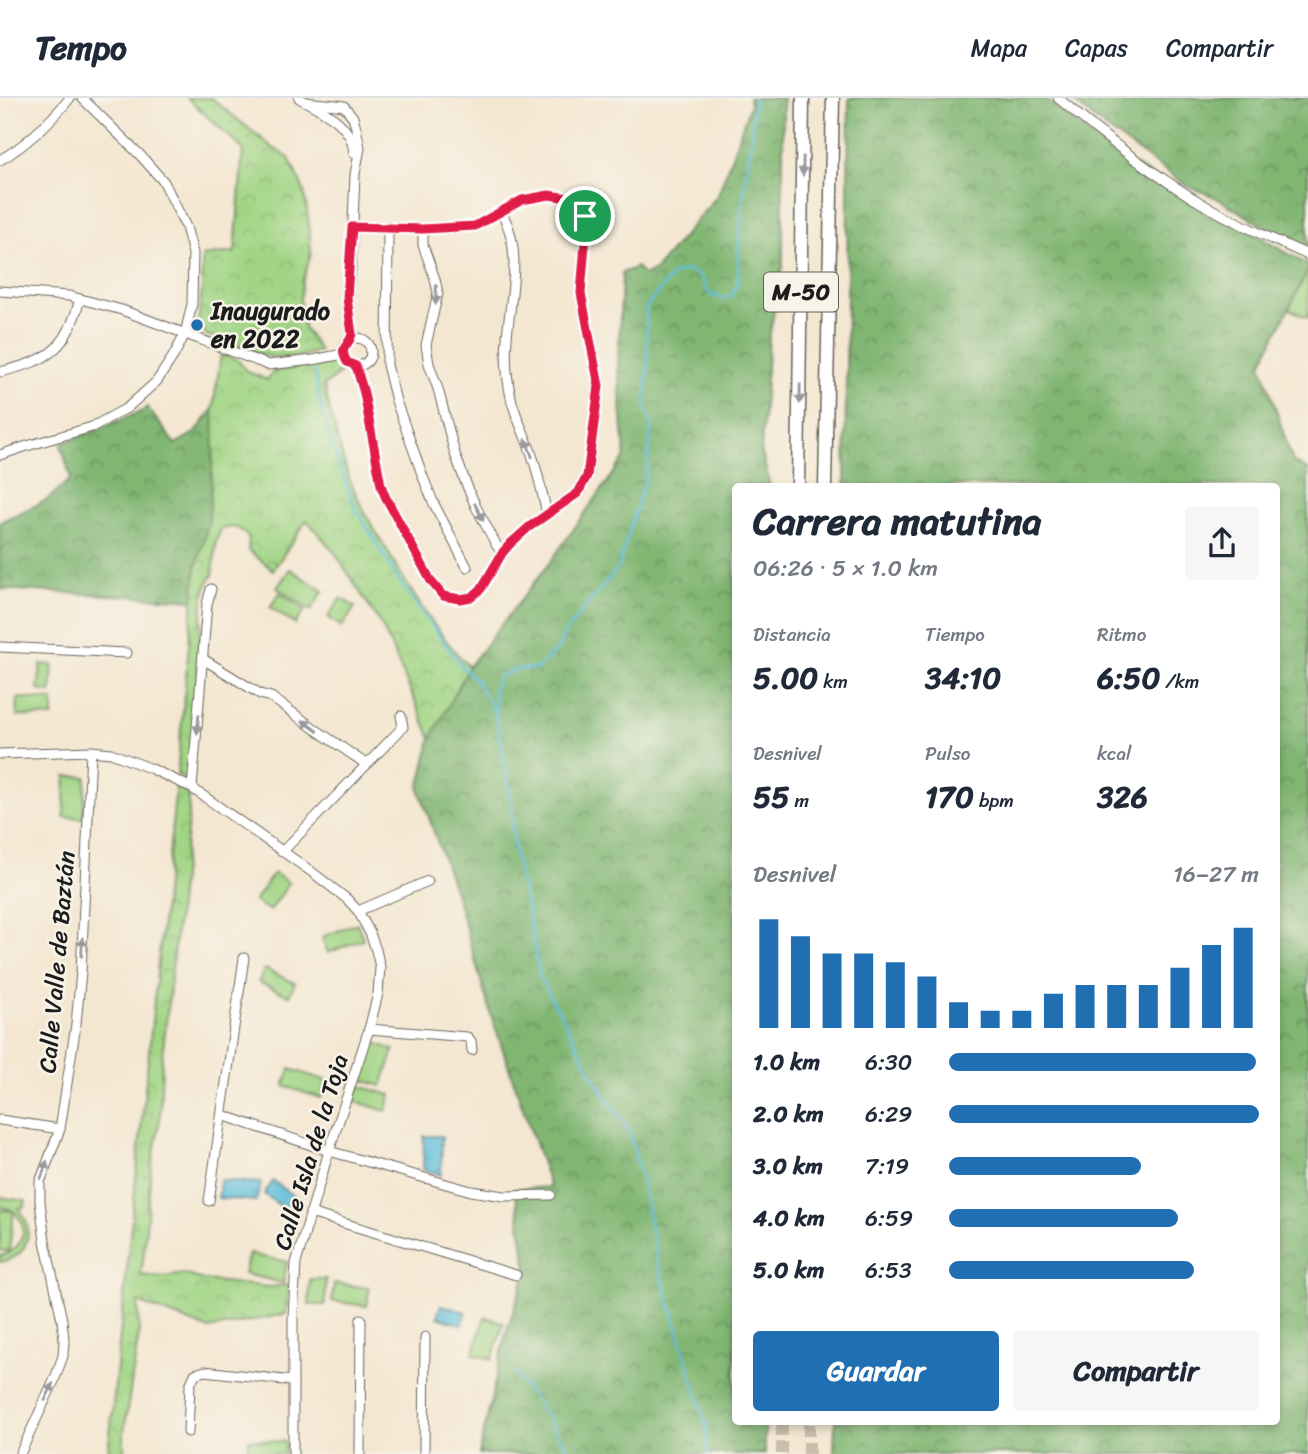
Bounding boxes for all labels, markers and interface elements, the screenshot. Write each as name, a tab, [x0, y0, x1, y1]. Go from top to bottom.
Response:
text: Tempo	[35, 19, 127, 77]
text: Mapa	[971, 27, 1027, 69]
text: Capas	[1065, 27, 1128, 69]
text: Compartir	[1166, 27, 1273, 69]
one-way arrow	[797, 155, 809, 177]
pin	[555, 186, 615, 246]
icon: arrive	[566, 197, 604, 235]
road number: M-50	[764, 272, 838, 312]
one-way arrow	[430, 284, 442, 306]
place label: Inaugurado en 2022	[209, 290, 331, 360]
marker: Inaugurado en 2022	[189, 317, 205, 333]
one-way arrow	[794, 383, 805, 405]
one-way arrow	[523, 438, 534, 459]
text: Carrera matutina	[753, 488, 1042, 555]
one-way arrow	[473, 502, 484, 522]
button: share	[1185, 506, 1259, 580]
text: 06:26 · 5 × 1.0 km	[753, 548, 938, 589]
text: Distancia	[753, 618, 831, 651]
text: Tiempo	[925, 618, 985, 651]
text: Ritmo	[1097, 618, 1146, 651]
text: 5.00	[753, 651, 818, 705]
text: 34:10	[925, 651, 1001, 705]
text: 6:50	[1097, 651, 1160, 705]
text: km	[818, 665, 848, 698]
text: /km	[1160, 665, 1199, 698]
one-way arrow	[192, 713, 203, 735]
one-way arrow	[301, 719, 319, 733]
text: Desnivel	[753, 737, 822, 770]
text: Pulso	[925, 737, 971, 770]
text: kcal	[1097, 737, 1132, 770]
text: 55	[753, 770, 790, 824]
text: 170	[925, 770, 974, 824]
text: 326	[1097, 770, 1148, 824]
text: m	[790, 784, 809, 817]
text: bpm	[974, 784, 1014, 817]
street label: Calle Valle de Baztán	[26, 849, 88, 1075]
text: Desnivel	[753, 854, 836, 895]
text: 16–27 m	[1173, 854, 1259, 895]
one-way arrow	[77, 936, 88, 958]
text: 1.0 km	[753, 1042, 820, 1083]
text: 6:30	[865, 1042, 912, 1083]
street label: Calle Isla de la Toja	[261, 1049, 361, 1255]
text: 2.0 km	[753, 1094, 824, 1135]
text: 6:29	[865, 1094, 912, 1135]
text: 3.0 km	[753, 1146, 823, 1187]
text: 7:19	[865, 1146, 909, 1187]
one-way arrow	[39, 1159, 50, 1180]
text: 4.0 km	[753, 1198, 825, 1239]
text: 6:59	[865, 1198, 913, 1239]
text: 5.0 km	[753, 1250, 824, 1291]
text: 6:53	[865, 1250, 912, 1291]
button: Guardar	[753, 1331, 999, 1411]
button: Compartir	[1013, 1331, 1259, 1411]
one-way arrow	[43, 1382, 55, 1402]

